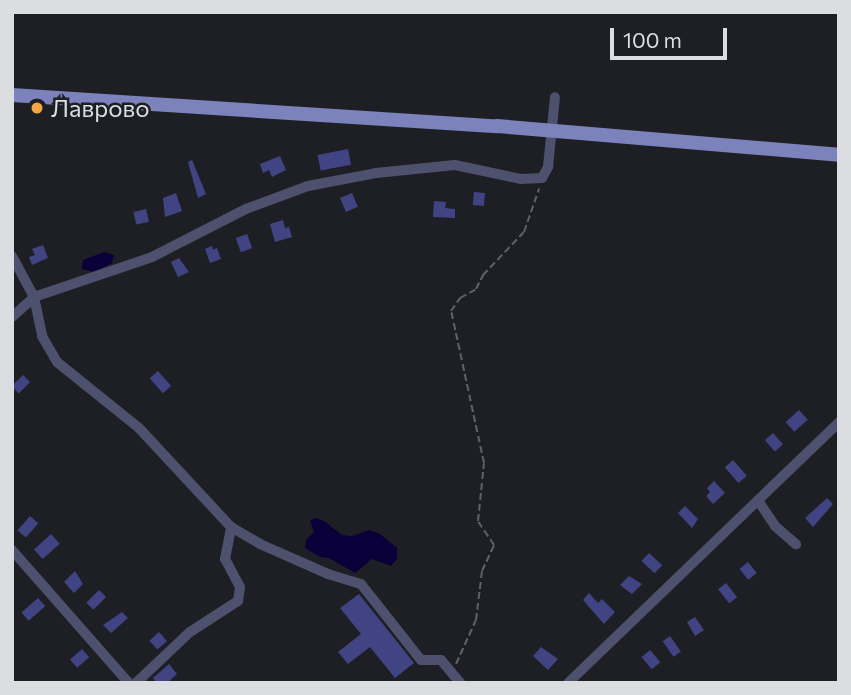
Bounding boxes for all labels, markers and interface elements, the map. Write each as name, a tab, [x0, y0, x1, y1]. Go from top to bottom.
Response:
scale bar	[613, 14, 730, 58]
text: 100 m	[623, 27, 682, 52]
place label: Лаврово	[51, 94, 150, 122]
marker: Лаврово	[29, 100, 45, 116]

